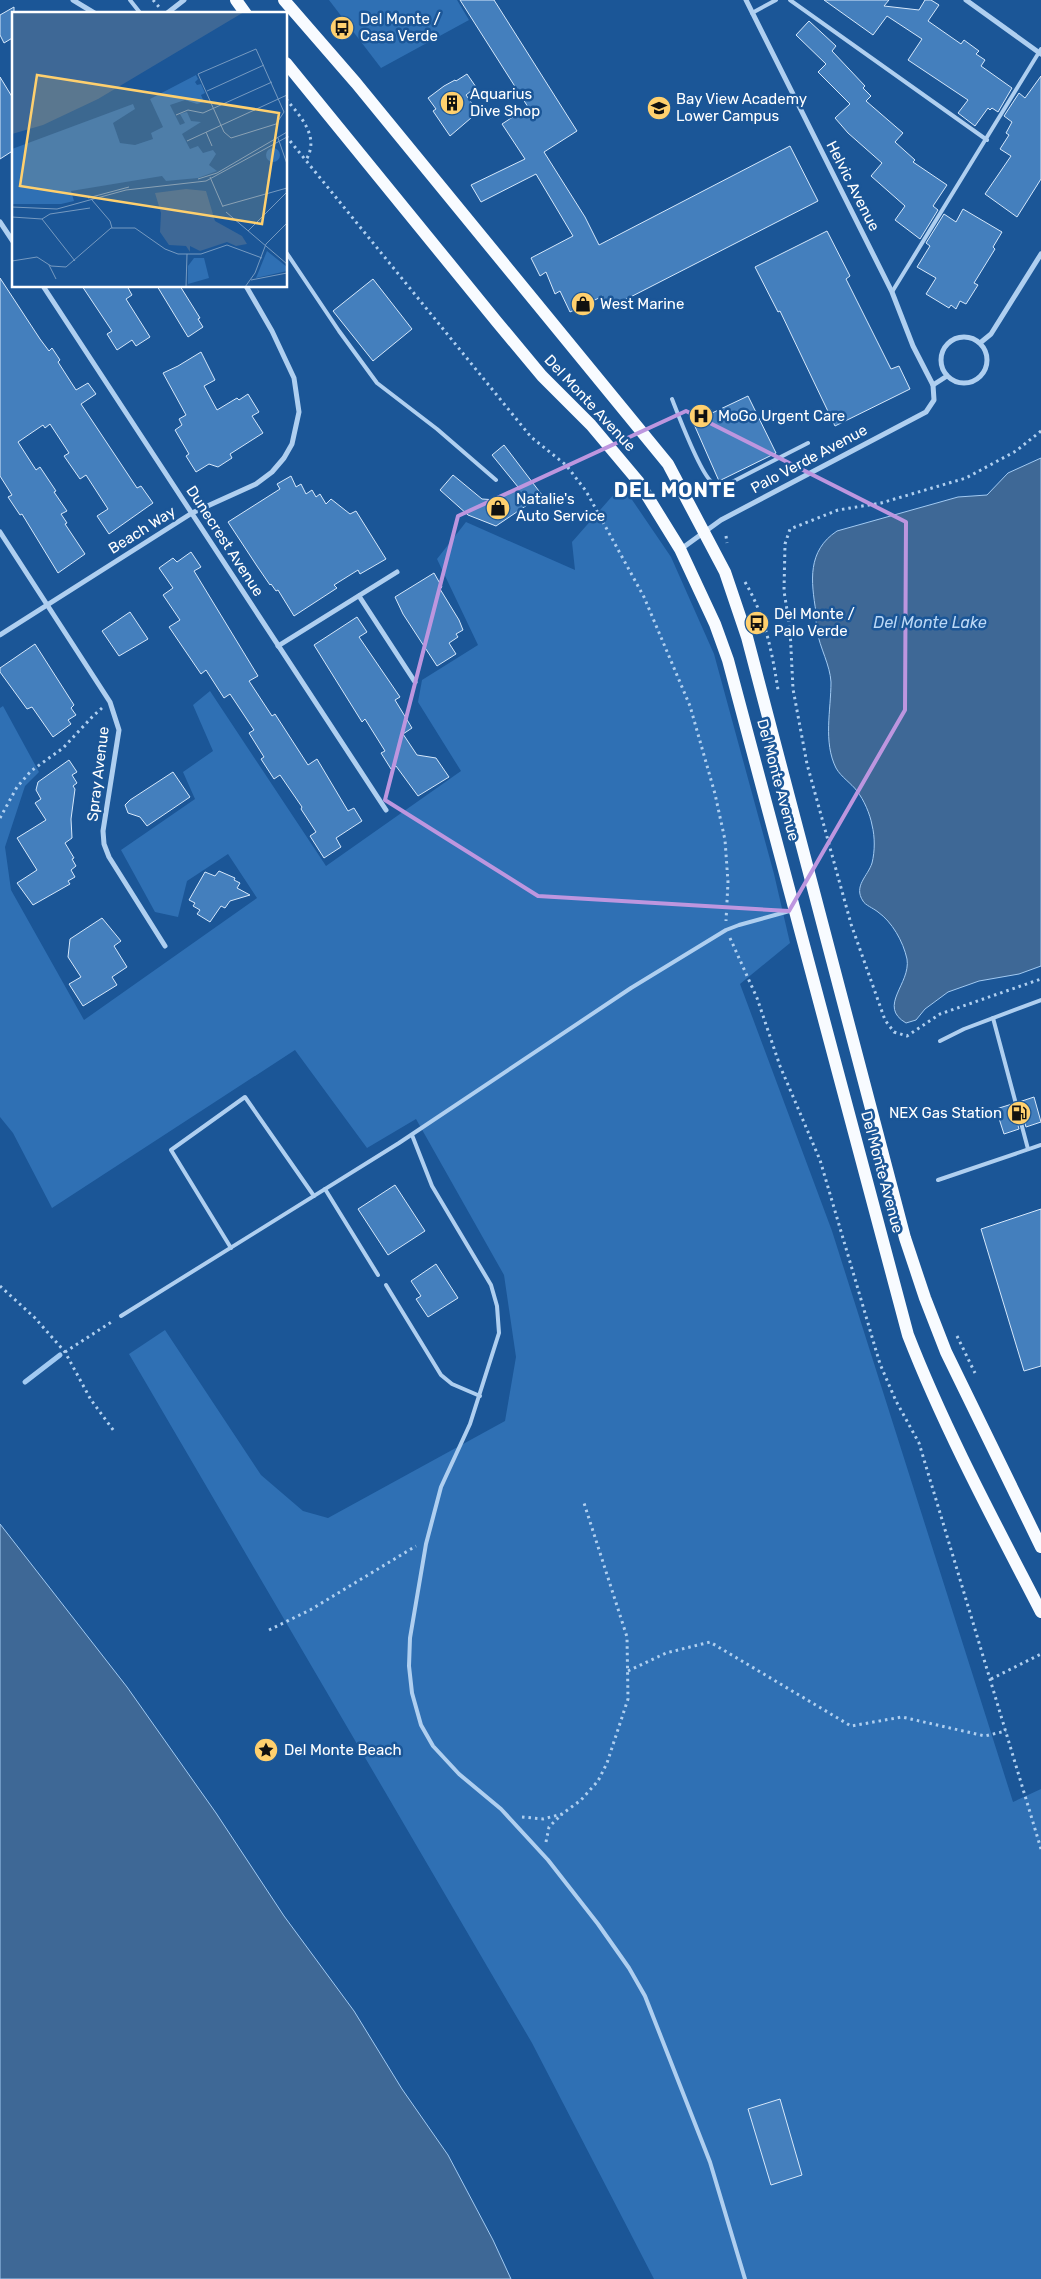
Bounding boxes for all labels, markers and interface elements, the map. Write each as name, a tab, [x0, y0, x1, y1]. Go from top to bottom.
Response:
place label: Del Monte / Casa Verde	[360, 10, 441, 45]
inset map	[12, 12, 288, 288]
bus stop icon: Del Monte / Casa Verde	[329, 15, 355, 41]
place label: Aquarius Dive Shop	[470, 85, 540, 120]
building icon: Aquarius Dive Shop	[439, 90, 465, 116]
place label: Bay View Academy Lower Campus	[676, 90, 807, 125]
school or university icon: Bay View Academy Lower Campus	[646, 95, 672, 121]
street label: Helvic Avenue	[823, 138, 883, 234]
shop icon: West Marine	[570, 291, 596, 317]
place label: West Marine	[600, 295, 684, 313]
street label: Del Monte Avenue	[541, 351, 639, 455]
hospital icon: MoGo Urgent Care	[688, 403, 714, 429]
place label: MoGo Urgent Care	[718, 407, 845, 425]
street label: Palo Verde Avenue	[748, 421, 870, 497]
district label: DEL MONTE	[614, 478, 736, 502]
street label: Dunecrest Avenue	[182, 482, 268, 600]
place label: Natalie's Auto Service	[516, 490, 605, 525]
shop icon: Natalie's Auto Service	[485, 495, 511, 521]
street label: Beach Way	[105, 502, 179, 558]
place label: Del Monte / Palo Verde	[774, 605, 855, 640]
bus stop icon: Del Monte / Palo Verde	[744, 610, 770, 636]
water label: Del Monte Lake	[873, 613, 987, 632]
street label: Del Monte Avenue	[753, 717, 803, 843]
street label: Spray Avenue	[83, 725, 113, 823]
fuel station icon: NEX Gas Station	[1006, 1100, 1032, 1126]
place label: NEX Gas Station	[889, 1104, 1002, 1122]
street label: Del Monte Avenue	[857, 1109, 907, 1235]
place icon: Del Monte Beach	[253, 1737, 279, 1763]
place label: Del Monte Beach	[284, 1741, 402, 1759]

